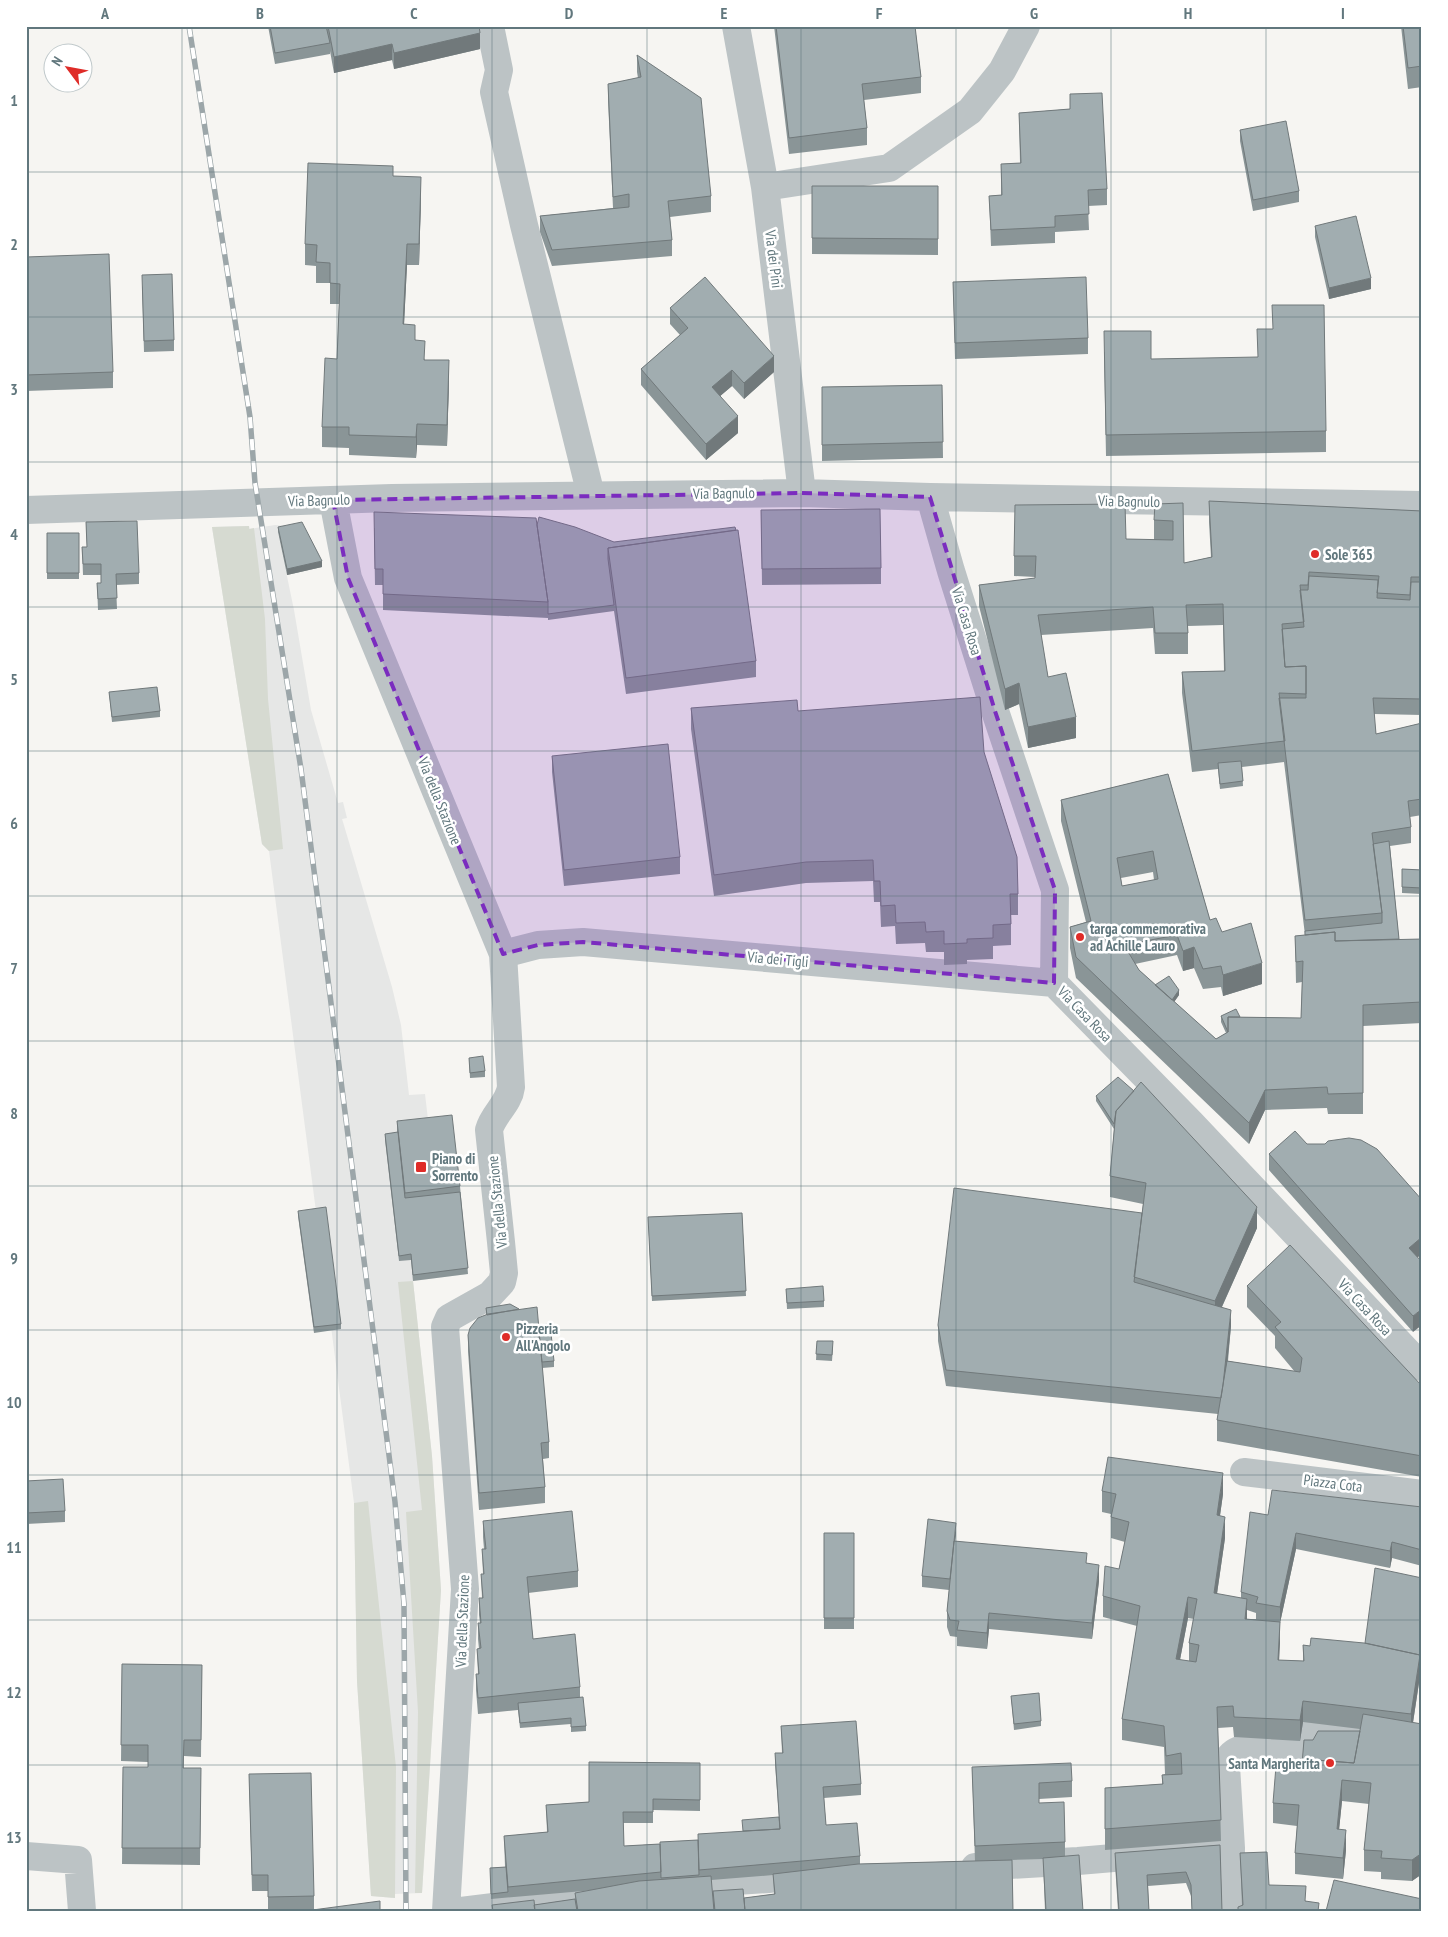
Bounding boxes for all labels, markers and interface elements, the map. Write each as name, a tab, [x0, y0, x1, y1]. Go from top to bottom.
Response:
text: A	[100, 3, 110, 23]
text: B	[256, 3, 264, 23]
text: C	[410, 3, 418, 23]
text: D	[565, 3, 574, 23]
text: E	[721, 3, 728, 23]
text: F	[876, 3, 883, 23]
text: G	[1030, 3, 1038, 23]
text: H	[1184, 3, 1192, 23]
text: I	[1341, 3, 1345, 23]
north arrow	[42, 42, 92, 92]
text: N	[47, 53, 67, 69]
text: 1	[10, 90, 18, 110]
street label: Via dei Pini	[761, 228, 787, 289]
text: 2	[10, 234, 18, 254]
text: 3	[10, 379, 18, 399]
street label: Via Bagnulo	[692, 483, 755, 503]
street label: Via Bagnulo	[287, 489, 350, 511]
street label: Via Bagnulo	[1097, 491, 1160, 511]
text: 4	[10, 524, 18, 544]
place label: Sole 365	[1325, 545, 1373, 564]
marker: Sole 365	[1309, 548, 1321, 560]
street label: Via Casa Rosa	[947, 584, 986, 657]
text: 5	[10, 669, 18, 689]
street label: Via della Stazione	[413, 754, 466, 848]
text: 6	[10, 813, 18, 833]
place label: targa commemorativa ad Achille Lauro	[1090, 919, 1206, 955]
marker: targa commemorativa ad Achille Lauro	[1074, 931, 1086, 943]
street label: Via dei Tigli	[746, 947, 809, 971]
text: 7	[10, 958, 18, 978]
street label: Via Casa Rosa	[1053, 981, 1116, 1046]
text: 8	[10, 1103, 18, 1123]
place label: Piano di Sorrento	[432, 1149, 479, 1185]
street label: Via della Stazione	[483, 1155, 511, 1250]
marker: Piano di Sorrento	[414, 1160, 428, 1174]
text: 9	[10, 1248, 18, 1268]
street label: Via Casa Rosa	[1333, 1274, 1396, 1339]
place label: Pizzeria All'Angolo	[515, 1319, 571, 1355]
marker: Pizzeria All'Angolo	[500, 1331, 512, 1343]
text: 10	[6, 1392, 22, 1412]
street label: Piazza Cota	[1303, 1470, 1363, 1496]
text: 11	[6, 1537, 22, 1557]
street label: Via della Stazione	[451, 1574, 473, 1669]
text: 12	[6, 1682, 22, 1702]
place label: Santa Margherita	[1228, 1754, 1320, 1773]
marker: Santa Margherita	[1324, 1757, 1336, 1769]
text: 13	[6, 1827, 22, 1847]

